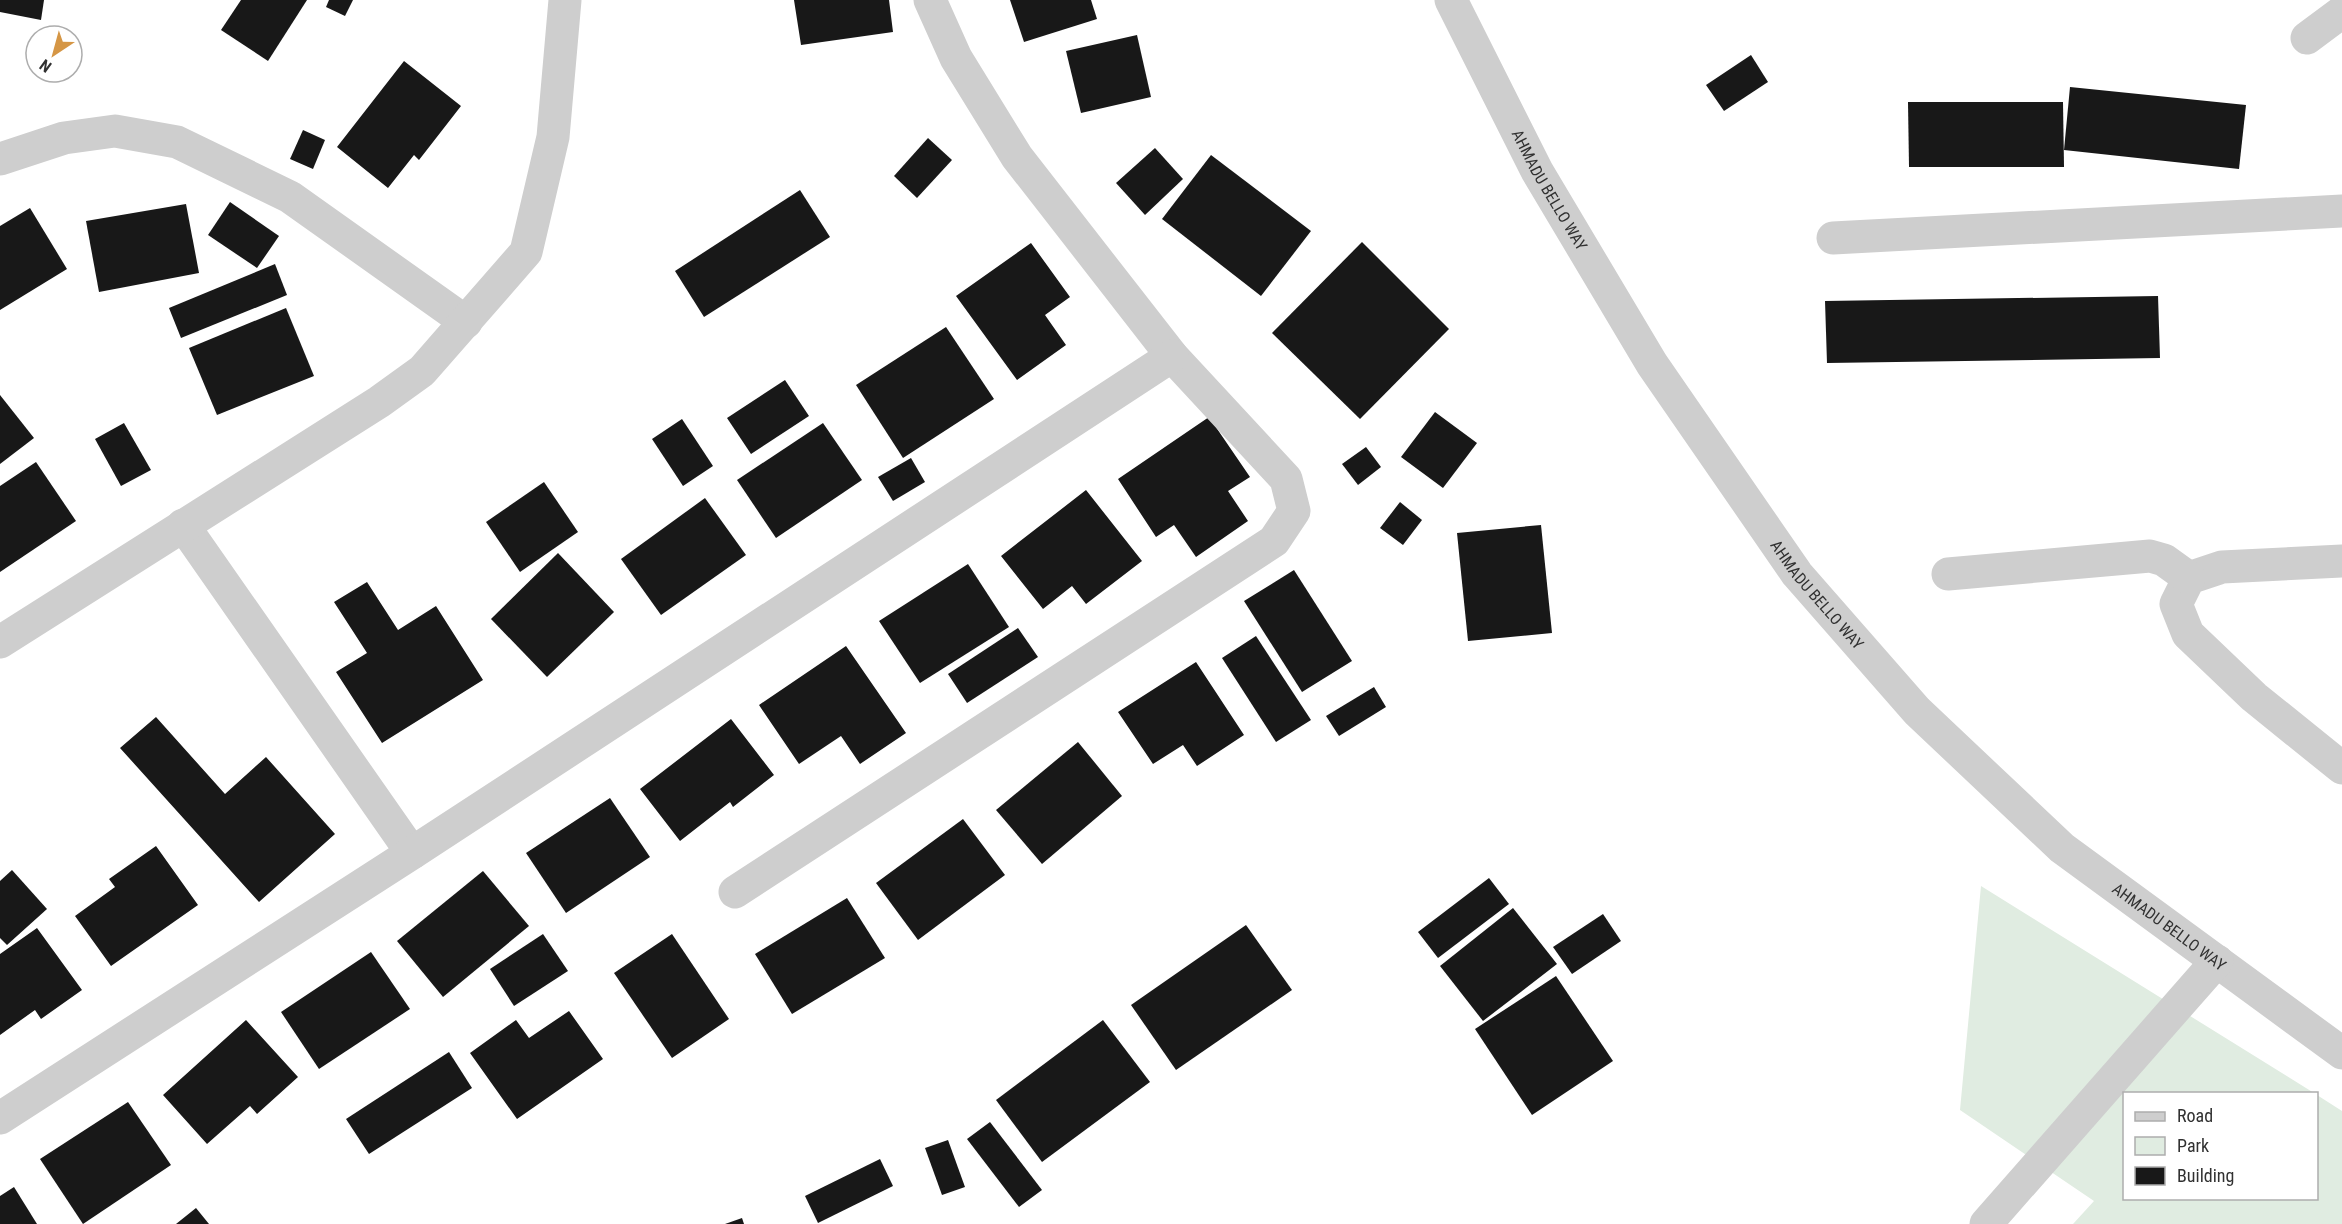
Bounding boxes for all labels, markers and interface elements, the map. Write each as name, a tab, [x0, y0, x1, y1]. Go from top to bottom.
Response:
north arrow	[24, 24, 84, 84]
text: N	[36, 55, 55, 76]
street label: AHMADU BELLO WAY	[1508, 126, 1592, 254]
street label: AHMADU BELLO WAY	[1767, 536, 1868, 653]
street label: AHMADU BELLO WAY	[2109, 879, 2230, 975]
legend	[2123, 1092, 2318, 1200]
text: Road	[2177, 1105, 2213, 1126]
text: Park	[2177, 1135, 2209, 1156]
text: Building	[2177, 1165, 2234, 1186]

